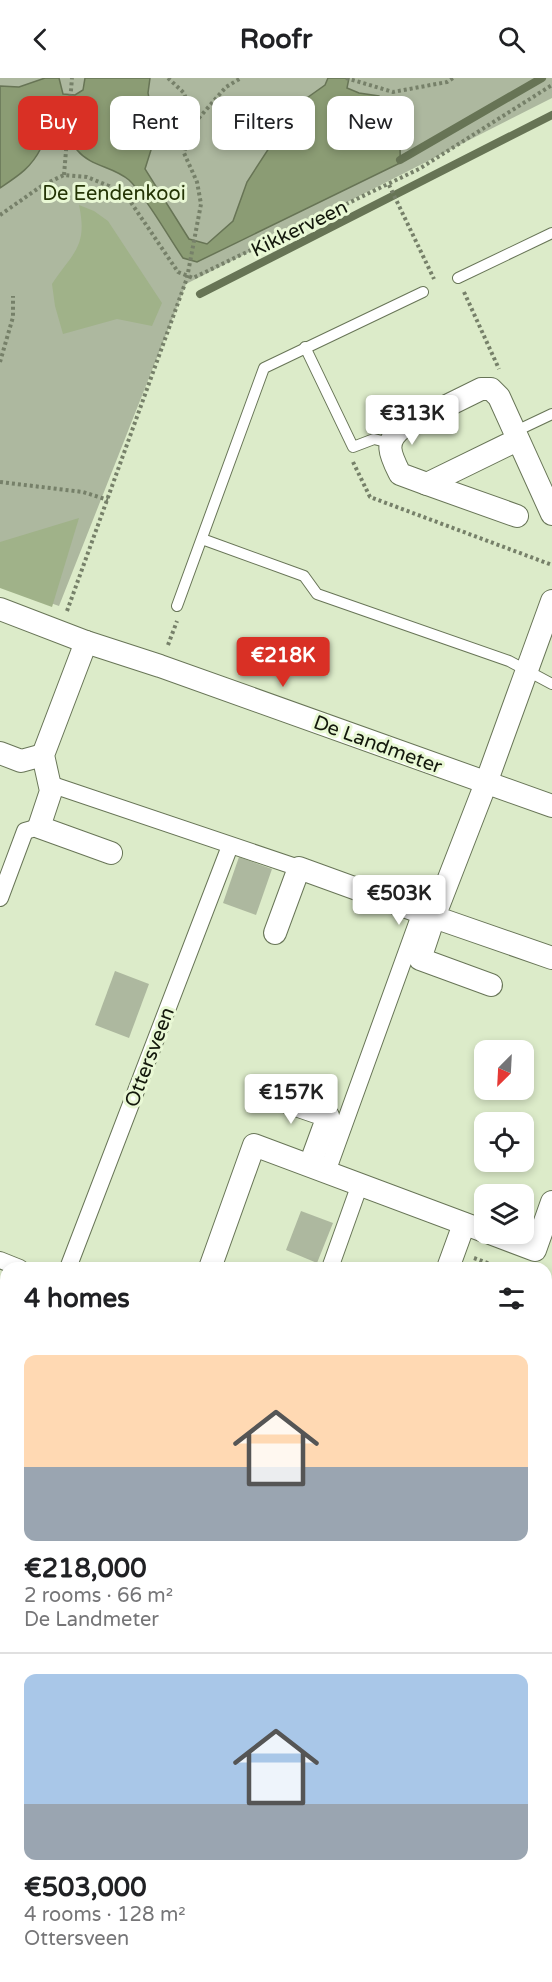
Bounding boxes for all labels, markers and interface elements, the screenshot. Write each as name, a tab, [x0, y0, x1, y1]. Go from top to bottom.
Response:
icon: back	[24, 23, 57, 56]
text: Roofr	[240, 23, 312, 56]
icon: search	[495, 23, 528, 56]
chip: Buy	[18, 96, 98, 150]
chip: Rent	[110, 96, 200, 150]
chip: Filters	[212, 96, 315, 150]
chip: New	[327, 96, 414, 150]
park label: De Eendenkooi	[42, 182, 186, 206]
street label: Kikkerveen	[247, 195, 352, 263]
pin: €313K	[370, 395, 454, 446]
text: €313K	[380, 402, 444, 426]
pin: €218K	[241, 637, 325, 688]
text: €218K	[251, 644, 315, 668]
street label: De Landmeter	[310, 711, 445, 779]
pin: €503K	[357, 875, 441, 926]
text: €503K	[367, 882, 431, 906]
street label: Ottersveen	[120, 1004, 180, 1111]
north arrow	[474, 1040, 534, 1100]
map controls	[474, 1040, 534, 1244]
pin: €157K	[249, 1074, 333, 1125]
text: €157K	[259, 1081, 323, 1105]
button: locate	[474, 1112, 534, 1172]
button: layers	[474, 1184, 534, 1244]
icon: filters	[495, 1282, 528, 1315]
text: 4 homes	[24, 1283, 130, 1314]
icon: home	[222, 1394, 330, 1502]
text: €218,000	[24, 1553, 146, 1584]
text: 2 rooms · 66 m²	[24, 1584, 173, 1608]
text: De Landmeter	[24, 1608, 159, 1632]
icon: home	[222, 1713, 330, 1821]
text: €503,000	[24, 1872, 146, 1903]
text: 4 rooms · 128 m²	[24, 1903, 186, 1927]
text: Ottersveen	[24, 1927, 129, 1951]

